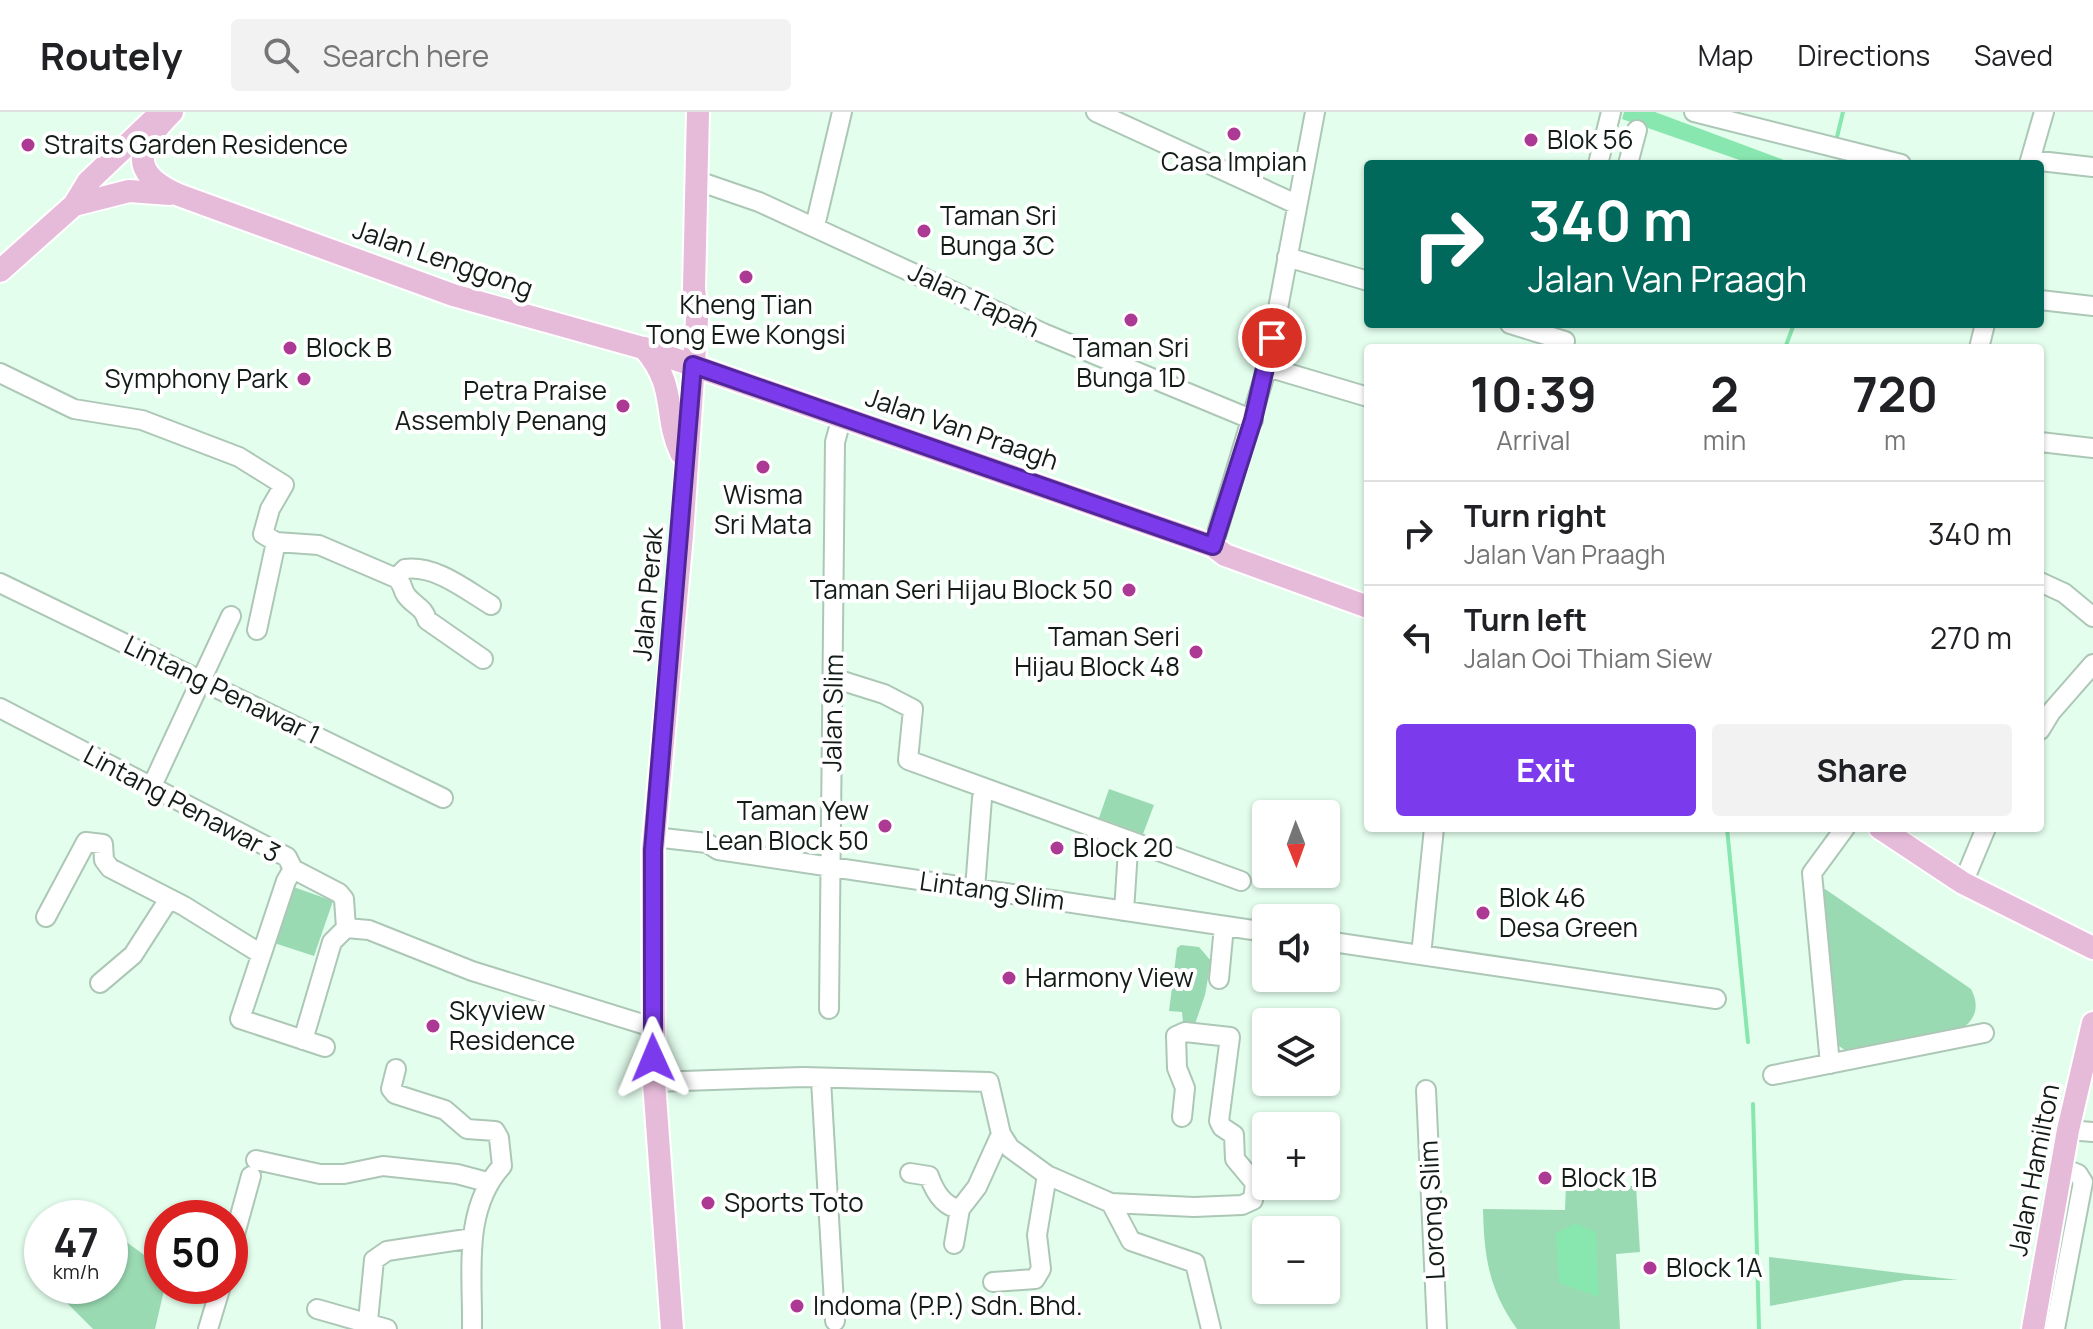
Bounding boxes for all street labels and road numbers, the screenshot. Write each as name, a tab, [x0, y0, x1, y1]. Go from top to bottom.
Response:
street label: Jalan Lenggong	[348, 210, 538, 306]
street label: Jalan Tapah	[903, 253, 1046, 345]
street label: Jalan Van Praagh	[861, 378, 1063, 478]
street label: Jalan Perak	[623, 524, 671, 663]
street label: Lintang Penawar 1	[118, 626, 326, 752]
street label: Jalan Slim	[813, 654, 851, 772]
street label: Lintang Penawar 3	[78, 736, 287, 870]
street label: Lintang Slim	[917, 862, 1067, 918]
street label: Jalan Hamilton	[1999, 1081, 2067, 1259]
street label: Lorong Slim	[1409, 1140, 1453, 1281]

